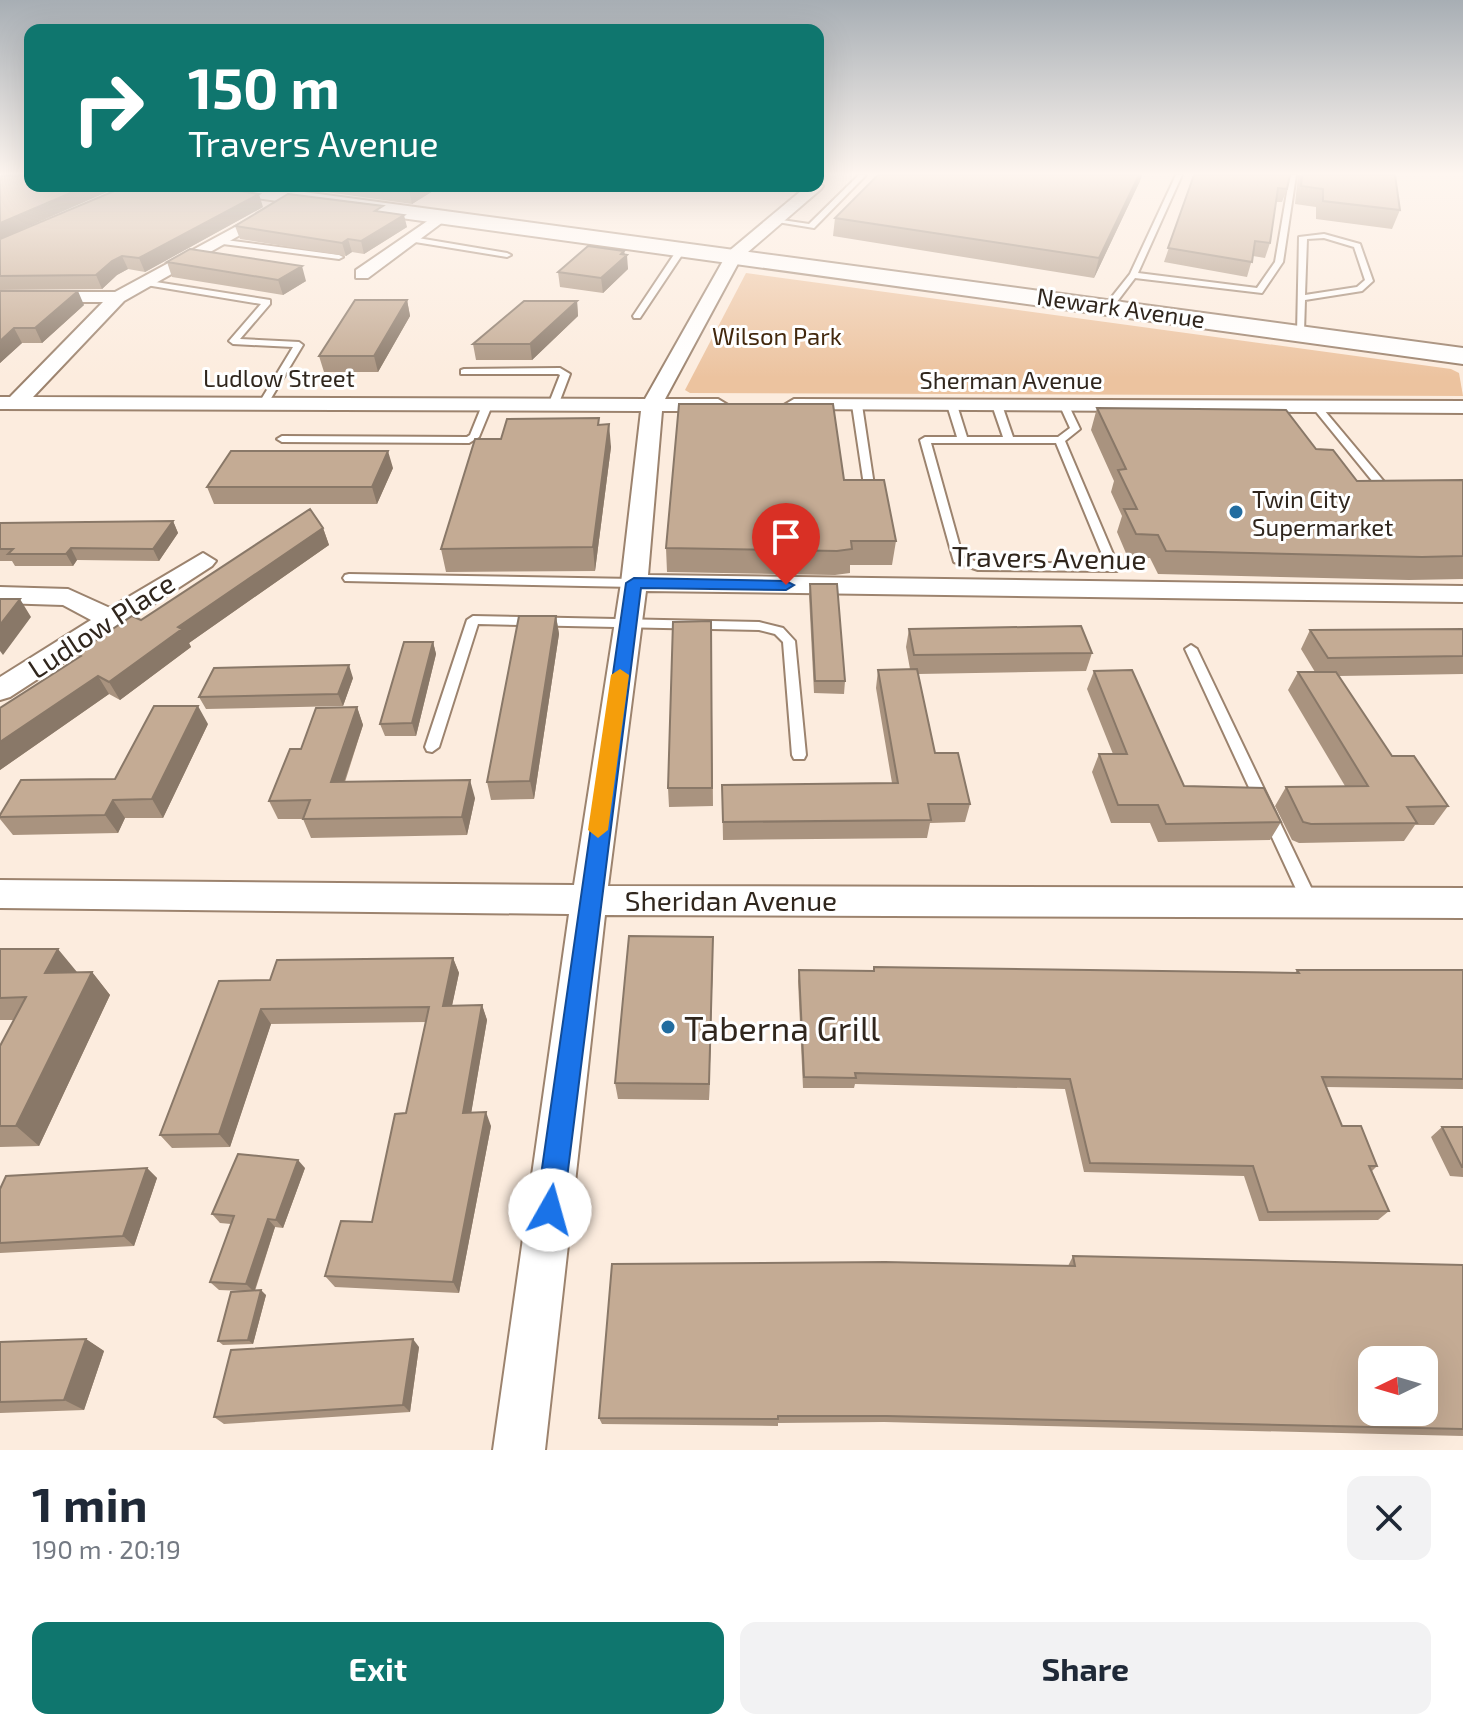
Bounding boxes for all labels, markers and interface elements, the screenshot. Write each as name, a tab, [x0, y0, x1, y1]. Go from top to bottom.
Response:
text: 150 m	[188, 53, 340, 120]
icon: right	[56, 56, 160, 160]
text: Travers Avenue	[188, 121, 439, 164]
street label: Newark Avenue	[1035, 281, 1207, 333]
park label: Wilson Park	[712, 321, 842, 350]
street label: Ludlow Street	[203, 363, 355, 392]
street label: Sherman Avenue	[919, 365, 1103, 394]
place label: Twin City Supermarket	[1252, 484, 1393, 541]
pin	[752, 503, 820, 585]
marker: Twin City Supermarket	[1227, 503, 1245, 521]
icon: arrive	[764, 515, 808, 559]
street label: Travers Avenue	[951, 538, 1147, 576]
street label: Ludlow Place	[21, 565, 181, 685]
street label: Sheridan Avenue	[625, 883, 837, 917]
place label: Taberna Grill	[684, 1007, 880, 1048]
marker: Taberna Grill	[659, 1018, 677, 1036]
position arrow	[508, 1168, 592, 1252]
north arrow	[1358, 1346, 1438, 1426]
map controls	[1358, 1346, 1438, 1426]
text: 1 min	[32, 1474, 148, 1532]
button: close	[1347, 1476, 1431, 1560]
text: 190 m · 20:19	[32, 1533, 181, 1564]
button: Exit	[32, 1622, 724, 1714]
button: Share	[740, 1622, 1431, 1714]

